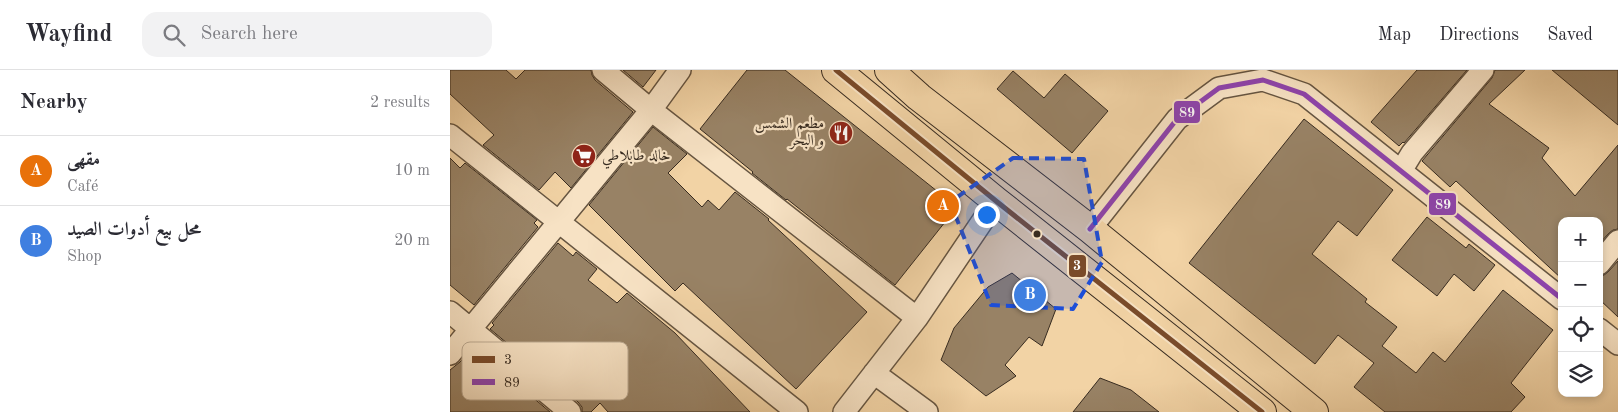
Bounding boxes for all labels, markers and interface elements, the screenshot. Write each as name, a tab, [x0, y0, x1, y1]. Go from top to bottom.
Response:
search box	[142, 12, 492, 57]
icon: search	[160, 21, 188, 49]
text: Wayfind	[25, 23, 112, 47]
text: Search here	[200, 25, 298, 44]
text: Map	[1378, 26, 1411, 44]
text: Directions	[1439, 26, 1519, 44]
text: Saved	[1547, 26, 1593, 44]
text: Nearby	[20, 92, 88, 113]
text: 2 results	[370, 95, 430, 111]
line badge: 89	[1173, 100, 1201, 124]
text: 89	[1179, 106, 1195, 120]
place label: مطعم الشمس و البحر	[755, 117, 824, 150]
restaurant icon: مطعم الشمس و البحر	[828, 120, 854, 146]
supermarket icon: خالد طابلاطي	[571, 143, 597, 169]
place label: خالد طابلاطي	[602, 149, 671, 169]
text: مقهى	[67, 151, 100, 170]
text: A	[30, 163, 42, 179]
text: 10 m	[394, 163, 430, 179]
text: Café	[67, 179, 98, 195]
pin: A	[927, 187, 959, 225]
line badge: 89	[1428, 192, 1457, 216]
text: 89	[1435, 198, 1451, 212]
your location	[974, 202, 1000, 228]
map controls	[1558, 217, 1603, 397]
button: +	[1558, 217, 1603, 262]
text: محل بيع أدوات الصيد	[67, 221, 201, 240]
unlabelled marker	[1032, 229, 1042, 239]
text: B	[30, 233, 42, 249]
text: 20 m	[394, 233, 430, 249]
text: Shop	[67, 249, 102, 265]
line badge: 3	[1068, 254, 1087, 278]
text: 3	[1073, 259, 1081, 273]
button: −	[1558, 262, 1603, 307]
pin: B	[1014, 276, 1046, 314]
button: locate	[1558, 307, 1603, 352]
legend	[462, 342, 628, 400]
button: layers	[1558, 352, 1603, 397]
text: 3	[504, 353, 512, 367]
text: 89	[504, 376, 520, 390]

